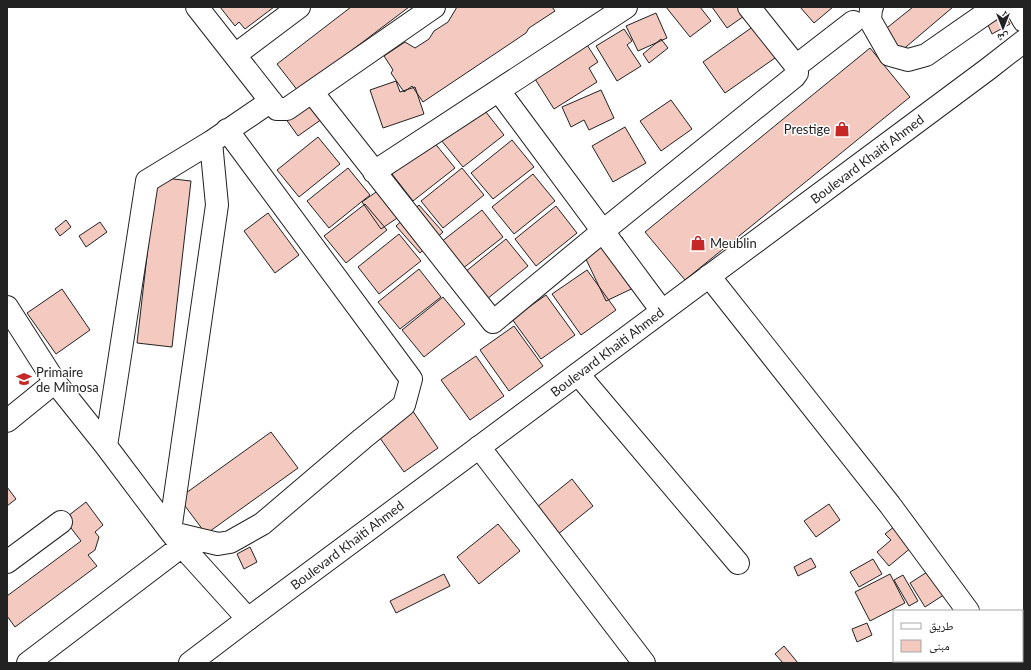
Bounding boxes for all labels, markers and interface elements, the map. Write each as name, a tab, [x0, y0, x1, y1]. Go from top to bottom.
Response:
north arrow	[983, 8, 1023, 48]
text: ش	[997, 30, 1009, 45]
street label: Boulevard Khaiti Ahmed	[807, 111, 927, 207]
shop icon: Prestige	[833, 120, 851, 138]
place label: Prestige	[784, 121, 830, 137]
shop icon: Meublin	[689, 234, 707, 252]
place label: Meublin	[710, 235, 757, 251]
street label: Boulevard Khaiti Ahmed	[547, 304, 667, 400]
place label: Primaire de Mimosa	[36, 364, 99, 395]
school or university icon: Primaire de Mimosa	[15, 370, 33, 388]
street label: Boulevard Khaiti Ahmed	[287, 497, 407, 593]
legend	[893, 610, 1023, 662]
text: طريق	[929, 618, 954, 633]
text: مبنى	[929, 638, 950, 653]

